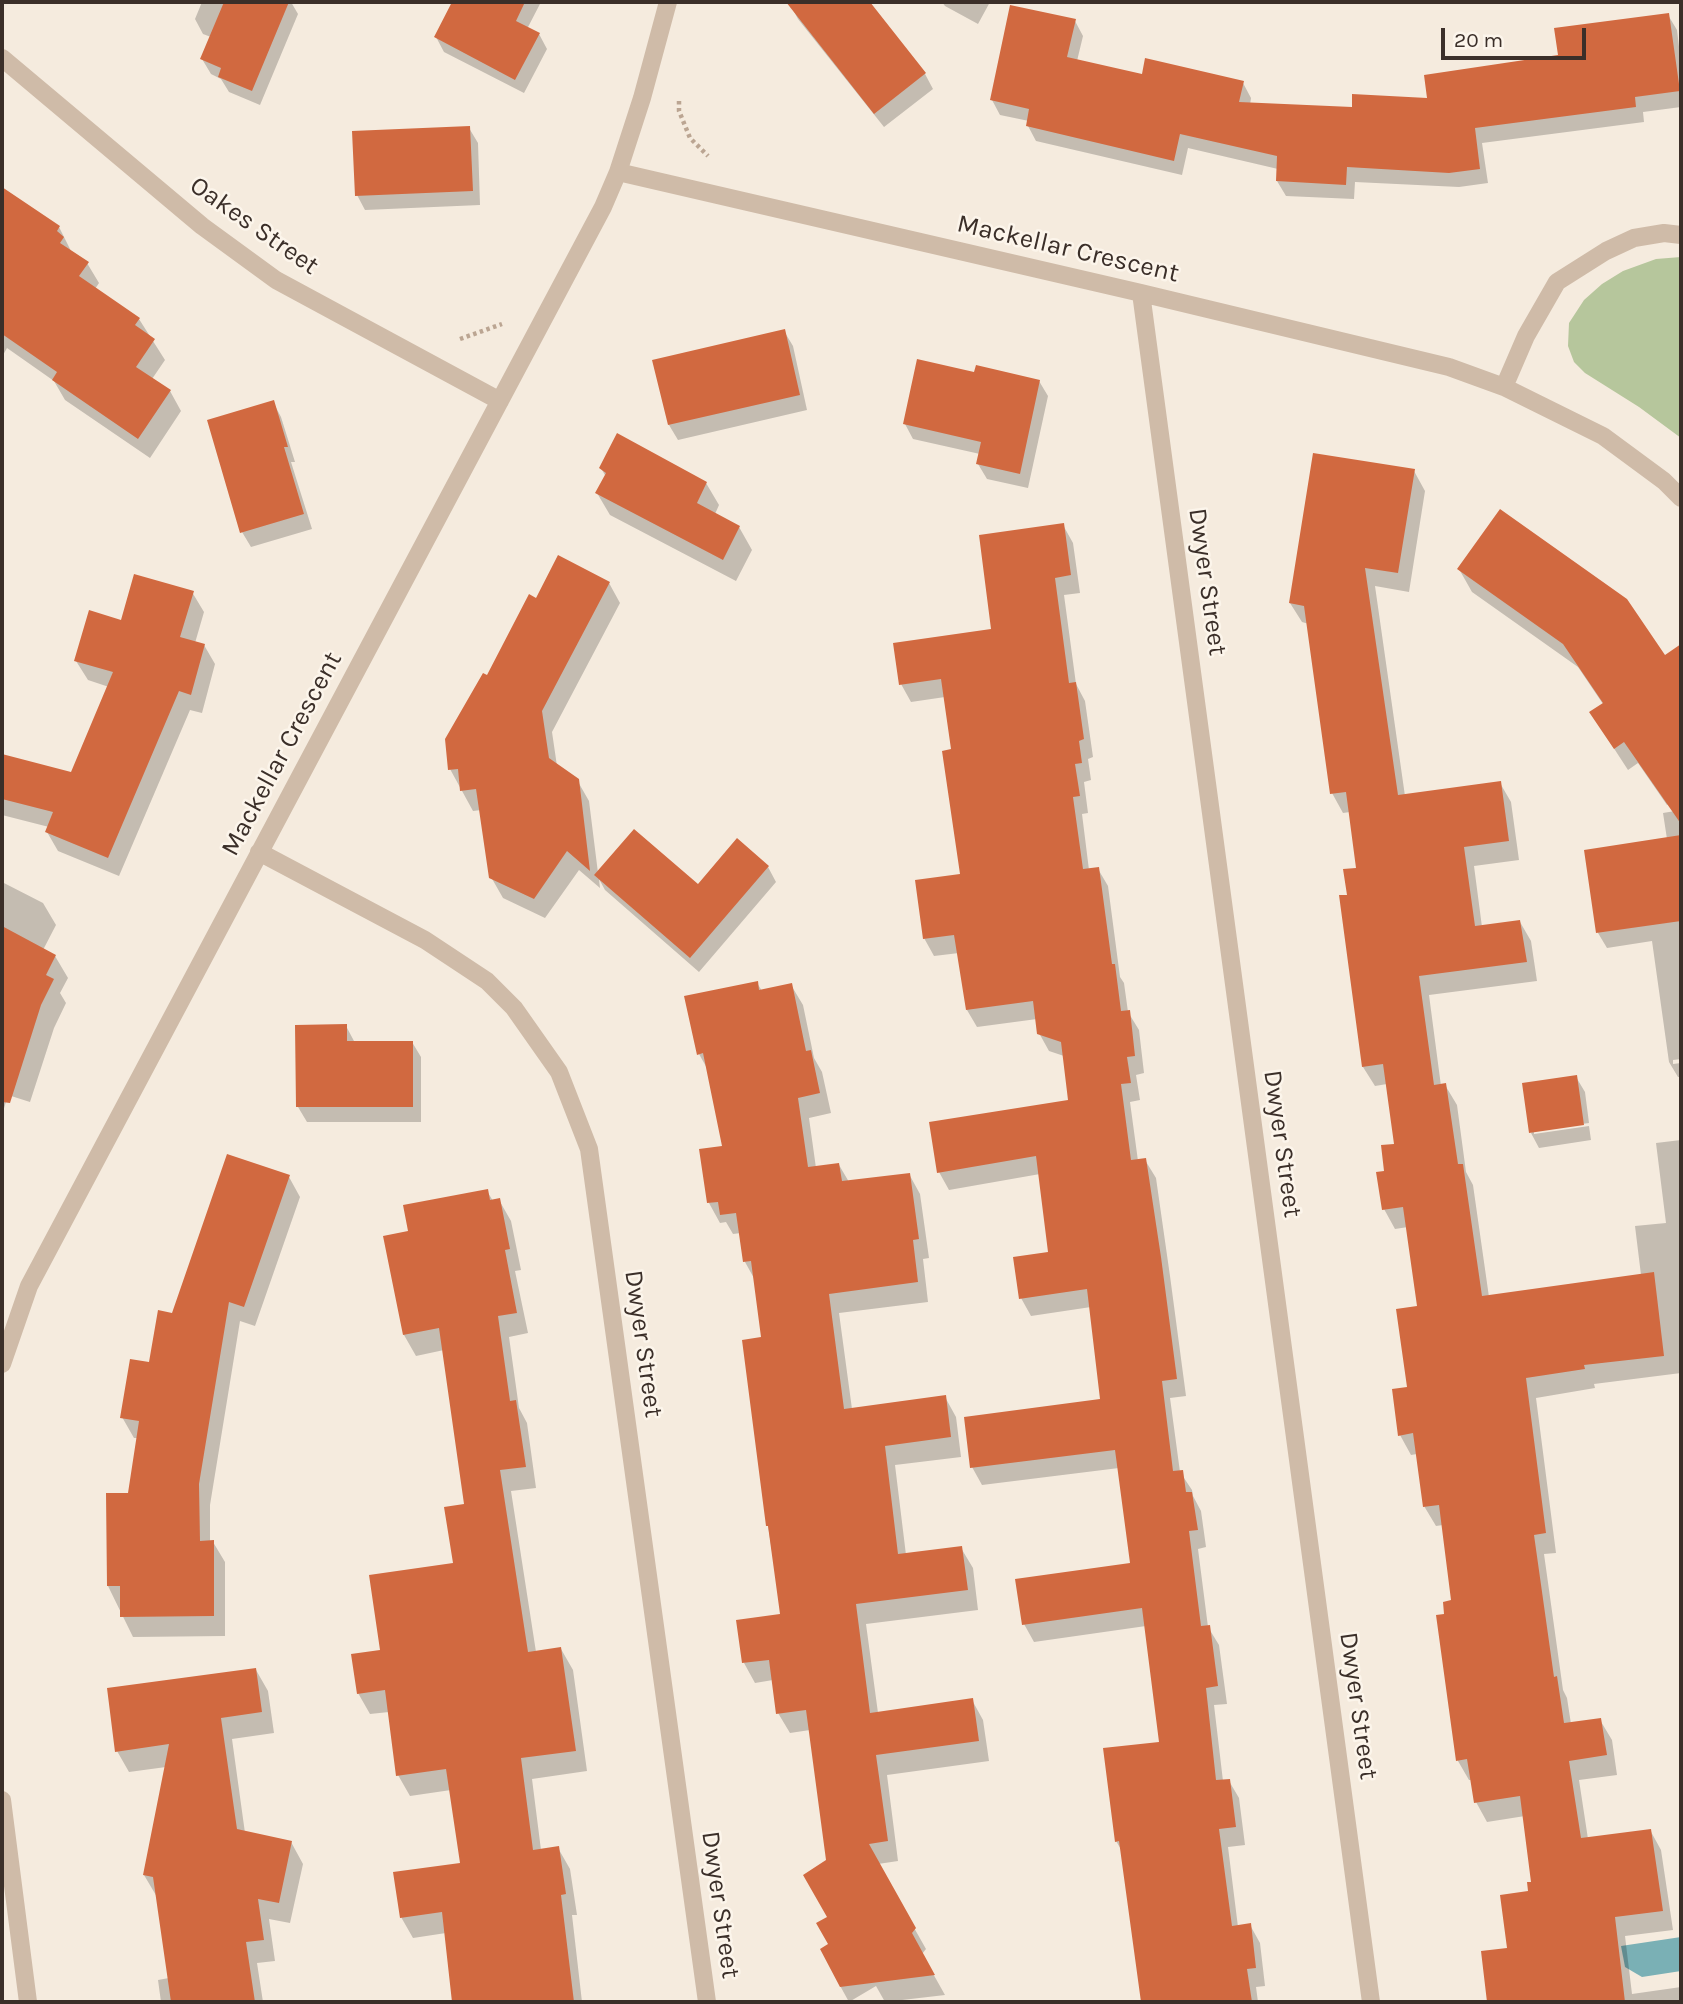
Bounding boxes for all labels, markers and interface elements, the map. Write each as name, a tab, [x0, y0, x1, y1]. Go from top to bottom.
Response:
scale bar	[1445, 14, 1590, 58]
text: 20 m	[1454, 28, 1503, 52]
street label: Oakes Street	[183, 170, 325, 282]
street label: Mackellar Crescent	[954, 208, 1182, 290]
street label: Dwyer Street	[1181, 506, 1233, 658]
street label: Mackellar Crescent	[215, 647, 349, 861]
street label: Dwyer Street	[1256, 1068, 1308, 1220]
street label: Dwyer Street	[617, 1268, 669, 1420]
street label: Dwyer Street	[1332, 1630, 1384, 1782]
street label: Dwyer Street	[694, 1829, 746, 1981]

